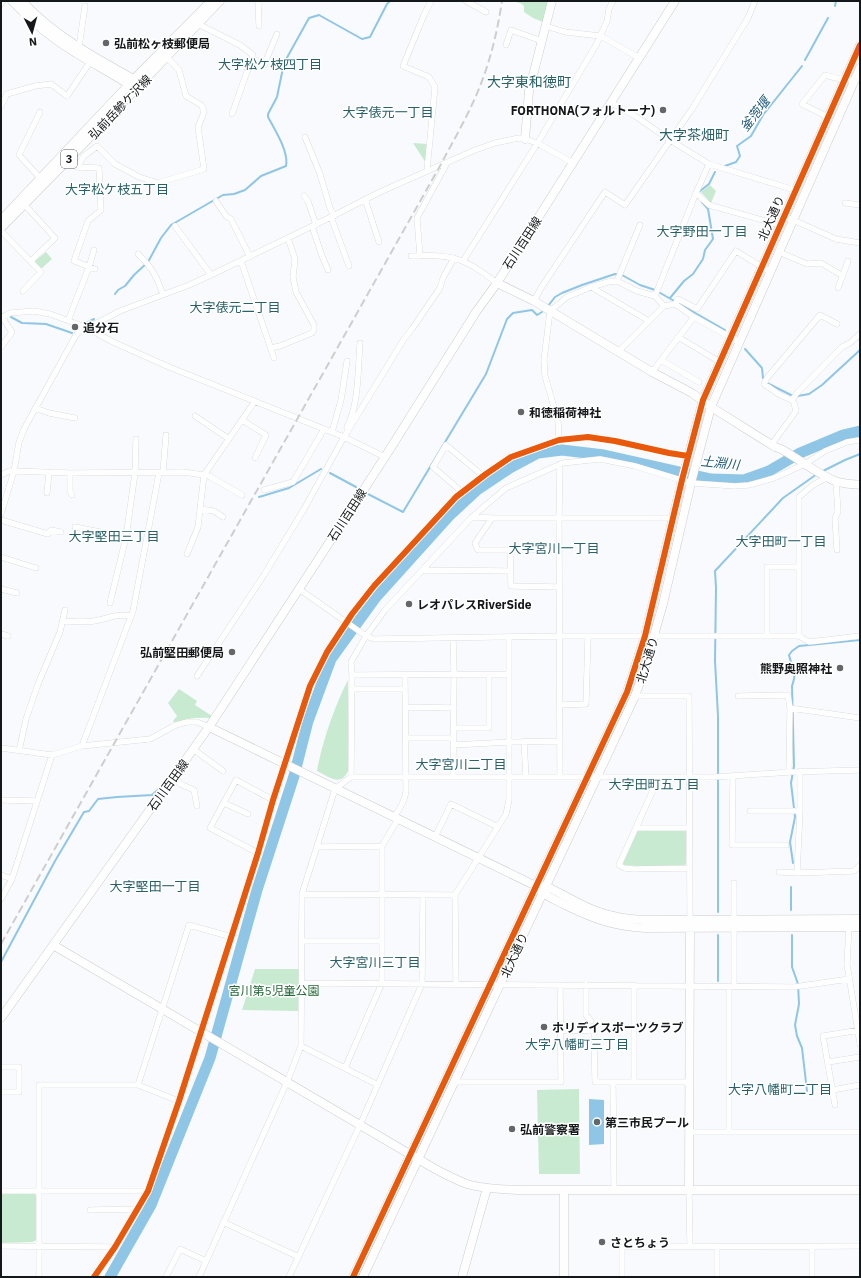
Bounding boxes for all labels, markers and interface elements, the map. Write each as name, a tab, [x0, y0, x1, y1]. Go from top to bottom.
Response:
north arrow	[12, 12, 52, 52]
text: N	[28, 35, 38, 49]
place label: 弘前松ヶ枝郵便局	[114, 36, 210, 51]
marker: 弘前松ヶ枝郵便局	[101, 38, 111, 48]
district label: 大字松ケ枝四丁目	[218, 56, 322, 73]
street label: 弘前岳鰺ケ沢線	[85, 72, 155, 142]
district label: 大字東和徳町	[487, 73, 571, 91]
water label: 釜萢堰	[736, 92, 775, 135]
place label: FORTHONA(フォルトーナ)	[511, 103, 655, 118]
district label: 大字俵元一丁目	[342, 104, 434, 121]
marker: FORTHONA(フォルトーナ)	[658, 105, 668, 115]
district label: 大字茶畑町	[659, 126, 729, 144]
road number: 3	[61, 150, 77, 168]
district label: 大字松ケ枝五丁目	[65, 181, 169, 198]
street label: 北大通り	[754, 193, 788, 243]
street label: 石川百田線	[499, 214, 545, 272]
district label: 大字野田一丁目	[656, 223, 748, 240]
district label: 大字俵元二丁目	[189, 299, 281, 316]
place label: 追分石	[83, 320, 119, 335]
marker: 追分石	[70, 322, 80, 332]
place label: 和徳稲荷神社	[529, 405, 601, 420]
marker: 和徳稲荷神社	[516, 407, 526, 417]
water label: 土淵川	[700, 453, 742, 474]
street label: 石川百田線	[324, 486, 370, 544]
district label: 大字堅田三丁目	[68, 528, 160, 545]
district label: 大字田町一丁目	[735, 533, 827, 550]
district label: 大字宮川一丁目	[508, 540, 600, 557]
place label: レオパレスRiverSide	[417, 597, 532, 612]
marker: レオパレスRiverSide	[404, 599, 414, 609]
street label: 北大通り	[633, 635, 661, 685]
place label: 弘前堅田郵便局	[140, 645, 224, 660]
marker: 弘前堅田郵便局	[227, 647, 237, 657]
place label: 熊野奥照神社	[760, 661, 832, 676]
marker: 熊野奥照神社	[835, 663, 845, 673]
street label: 石川百田線	[144, 756, 192, 814]
district label: 大字宮川二丁目	[415, 756, 507, 773]
district label: 大字田町五丁目	[608, 776, 700, 793]
district label: 大字堅田一丁目	[109, 878, 201, 895]
street label: 北大通り	[497, 930, 531, 980]
district label: 大字宮川三丁目	[329, 954, 421, 971]
park label: 宮川第5児童公園	[228, 983, 320, 998]
place label: ホリデイスポーツクラブ	[552, 1020, 683, 1035]
marker: ホリデイスポーツクラブ	[539, 1022, 549, 1032]
district label: 大字八幡町三丁目	[525, 1036, 629, 1053]
district label: 大字八幡町二丁目	[728, 1081, 832, 1098]
place label: 第三市民プール	[605, 1115, 689, 1130]
marker: 第三市民プール	[592, 1117, 602, 1127]
place label: 弘前警察署	[520, 1122, 580, 1137]
marker: 弘前警察署	[507, 1124, 517, 1134]
place label: さとちょう	[610, 1235, 670, 1250]
marker: さとちょう	[597, 1237, 607, 1247]

